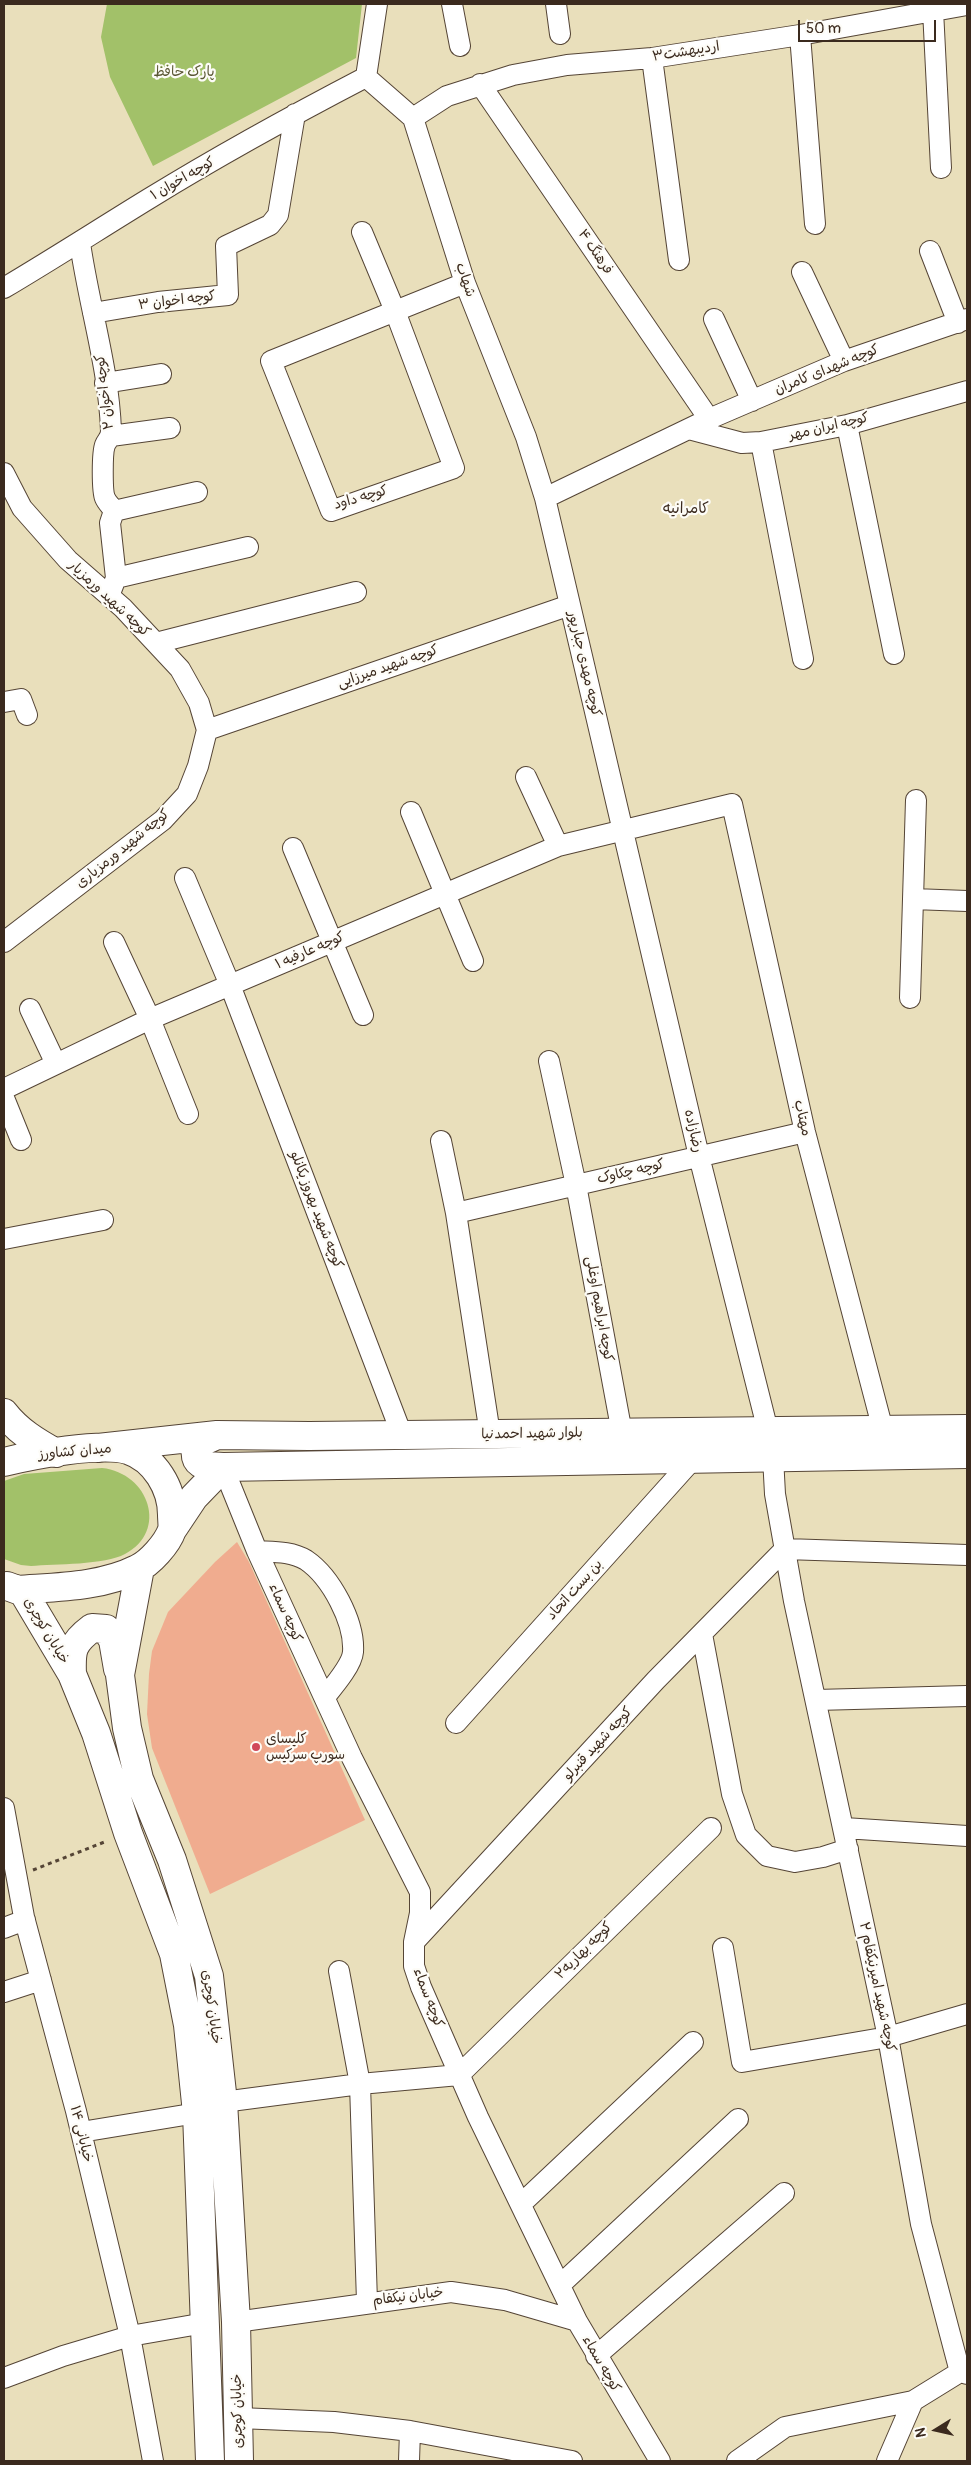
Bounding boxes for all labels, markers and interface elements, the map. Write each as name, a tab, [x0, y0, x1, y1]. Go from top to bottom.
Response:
scale bar	[801, 10, 938, 42]
text: 50 m	[806, 19, 841, 38]
street label: اردیبهشت۳	[651, 38, 721, 66]
park label: پارک حافظ	[154, 64, 214, 80]
street label: کوچه اخوان ۱	[148, 154, 218, 204]
street label: فرهنگ ۴	[574, 226, 616, 278]
street label: شهاب	[451, 261, 479, 299]
street label: کوچه اخوان ۳	[137, 288, 217, 314]
street label: کوچه شهدای کامران	[772, 341, 882, 399]
street label: کوچه اخوان ۲	[92, 353, 118, 431]
street label: کوچه ایران مهر	[787, 410, 871, 444]
street label: کوچه داود	[332, 482, 390, 514]
district label: کامرانیه	[663, 500, 709, 518]
street label: کوچه شهید ورمزیار	[65, 557, 153, 641]
street label: کوچه مهدی جبارپور	[564, 610, 604, 718]
street label: کوچه شهید میرزایی	[335, 642, 441, 692]
street label: کوچه شهید ورمزیاری	[73, 806, 173, 892]
street label: کوچه عارفیه ۱	[273, 929, 347, 973]
street label: مهتاب	[790, 1098, 814, 1138]
street label: رضازاده	[680, 1108, 706, 1154]
street label: کوچه شهید بهروز یکانلو	[286, 1149, 346, 1271]
street label: کوچه چکاوک	[596, 1156, 666, 1188]
street label: کوچه ابراهیم اوغلی	[581, 1255, 617, 1363]
street label: بلوار شهید احمدنیا	[481, 1425, 583, 1443]
street label: میدان کشاورز	[38, 1440, 112, 1464]
street label: بن بست اتحاد	[544, 1556, 606, 1624]
street label: کوچه سماء	[265, 1581, 305, 1645]
street label: خیابان کوچری	[20, 1595, 72, 1667]
street label: کوچه شهید قنبرلو	[560, 1704, 636, 1784]
place label: کلیسای سورپ سرکیس	[266, 1731, 345, 1764]
marker: کلیسای سورپ سرکیس	[250, 1741, 262, 1753]
street label: کوچه بهاریه۲	[552, 1919, 616, 1983]
street label: کوچه شهید امیرنیکفام ۲	[855, 1921, 899, 2053]
street label: کوچه سماء	[409, 1966, 447, 2030]
street label: خیابان کوچری	[197, 1969, 225, 2045]
street label: خیابانی ۱۴	[66, 2104, 96, 2164]
street label: خیابان نیکفام	[372, 2284, 444, 2310]
street label: کوچه سماء	[578, 2333, 624, 2395]
street label: خیابان کوچری	[229, 2374, 247, 2448]
north arrow	[911, 2405, 961, 2455]
text: N	[912, 2427, 930, 2439]

